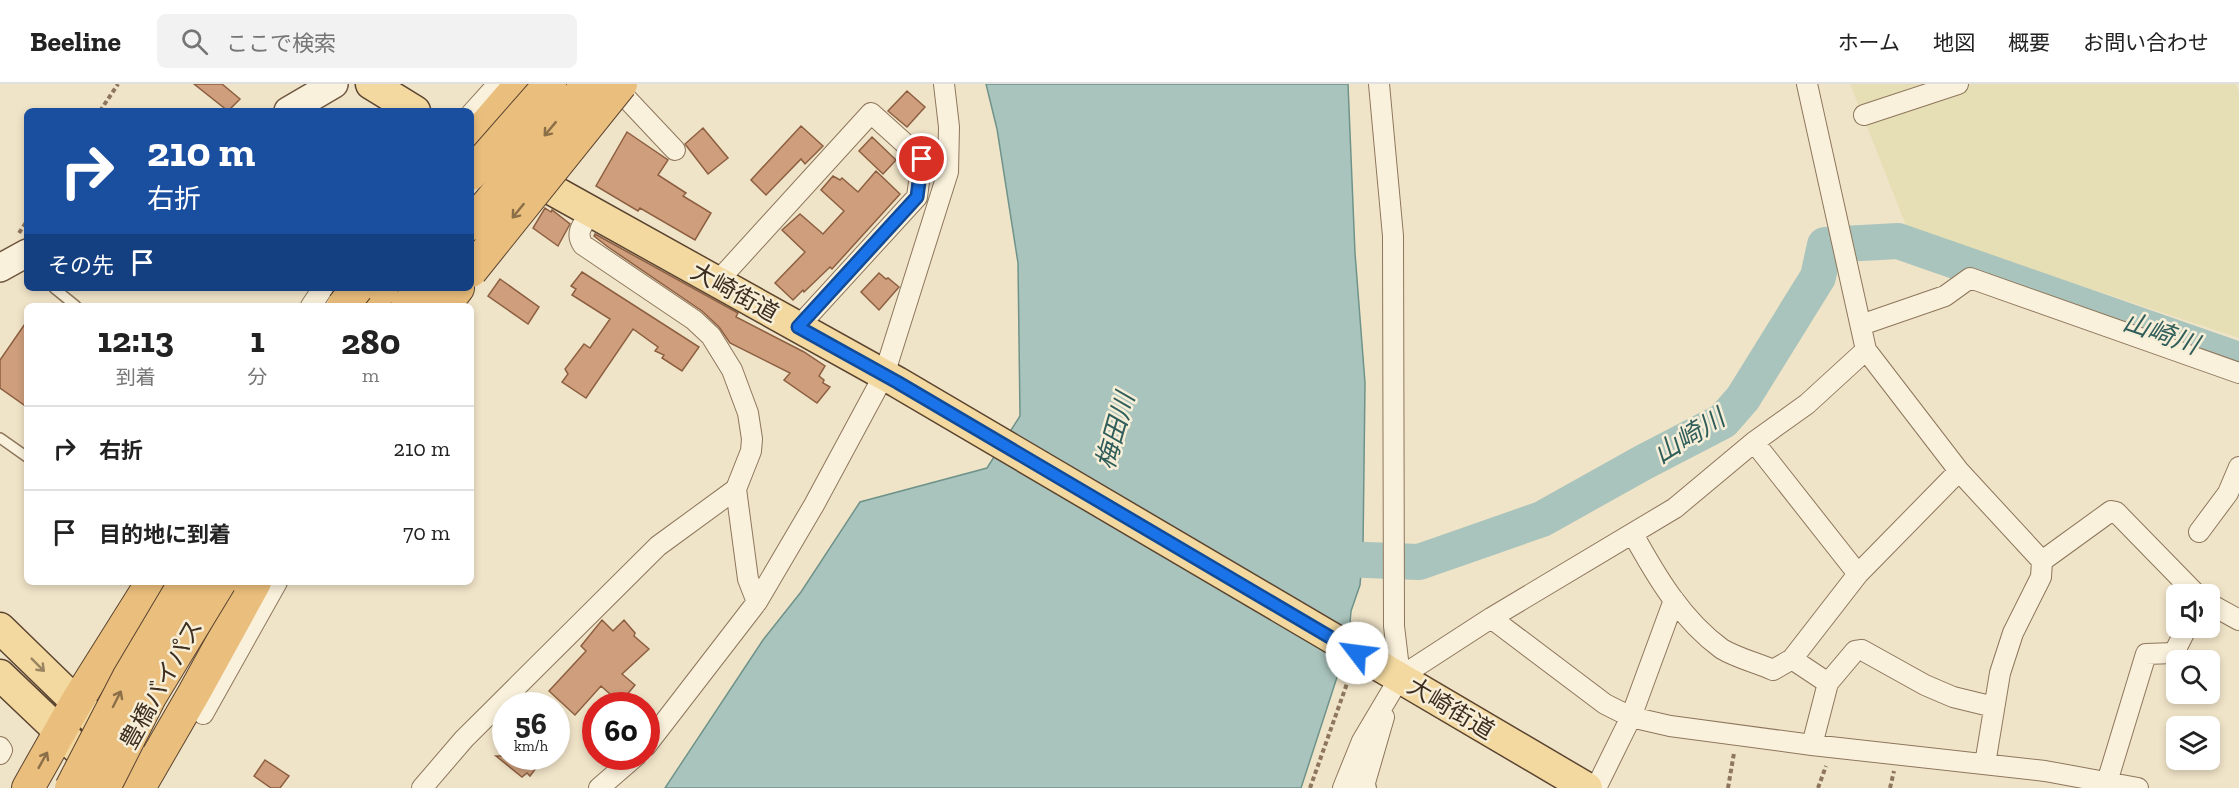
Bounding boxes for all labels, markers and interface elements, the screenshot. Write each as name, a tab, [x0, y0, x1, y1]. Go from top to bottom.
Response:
search box	[157, 14, 577, 68]
text: Beeline	[30, 25, 121, 58]
icon: search	[178, 25, 211, 58]
text: ここで検索	[226, 30, 336, 57]
text: ホーム	[1838, 30, 1900, 55]
text: 地図	[1933, 30, 1975, 55]
text: 概要	[2008, 30, 2050, 55]
text: お問い合わせ	[2083, 30, 2209, 55]
one-way arrow	[544, 121, 557, 137]
text: 210 m	[147, 126, 255, 177]
icon: right	[48, 132, 126, 210]
pin	[896, 133, 947, 184]
icon: arrive	[905, 142, 938, 175]
text: 右折	[147, 183, 201, 215]
one-way arrow	[512, 203, 525, 219]
icon: arrive	[126, 246, 159, 279]
text: その先	[48, 252, 114, 279]
street label: 大崎街道	[686, 256, 784, 328]
water label: 山崎川	[2119, 305, 2206, 362]
text: 12:13	[97, 318, 174, 361]
text: 1	[250, 318, 265, 361]
text: 280	[341, 320, 400, 363]
text: m	[362, 363, 379, 387]
text: 到着	[116, 365, 156, 389]
text: 分	[248, 365, 268, 389]
water label: 梅田川	[1089, 386, 1142, 473]
water label: 山崎川	[1647, 400, 1733, 470]
icon: right	[48, 432, 81, 465]
text: 210 m	[394, 435, 450, 462]
text: 右折	[99, 437, 143, 464]
icon: arrive	[48, 516, 81, 549]
text: 70 m	[403, 519, 450, 546]
text: 目的地に到着	[99, 521, 231, 548]
map controls	[2166, 584, 2220, 770]
button: sound	[2166, 584, 2220, 638]
street label: 豊橋バイパス	[114, 614, 208, 754]
position arrow	[1325, 621, 1389, 685]
button: search	[2166, 650, 2220, 704]
one-way arrow	[30, 658, 45, 673]
street label: 大崎街道	[1402, 671, 1500, 745]
one-way arrow	[112, 690, 123, 708]
speed limit sign: 60	[582, 692, 660, 770]
text: 56	[515, 706, 547, 742]
button: layers	[2166, 716, 2220, 770]
text: km/h	[514, 737, 548, 755]
one-way arrow	[37, 752, 49, 769]

